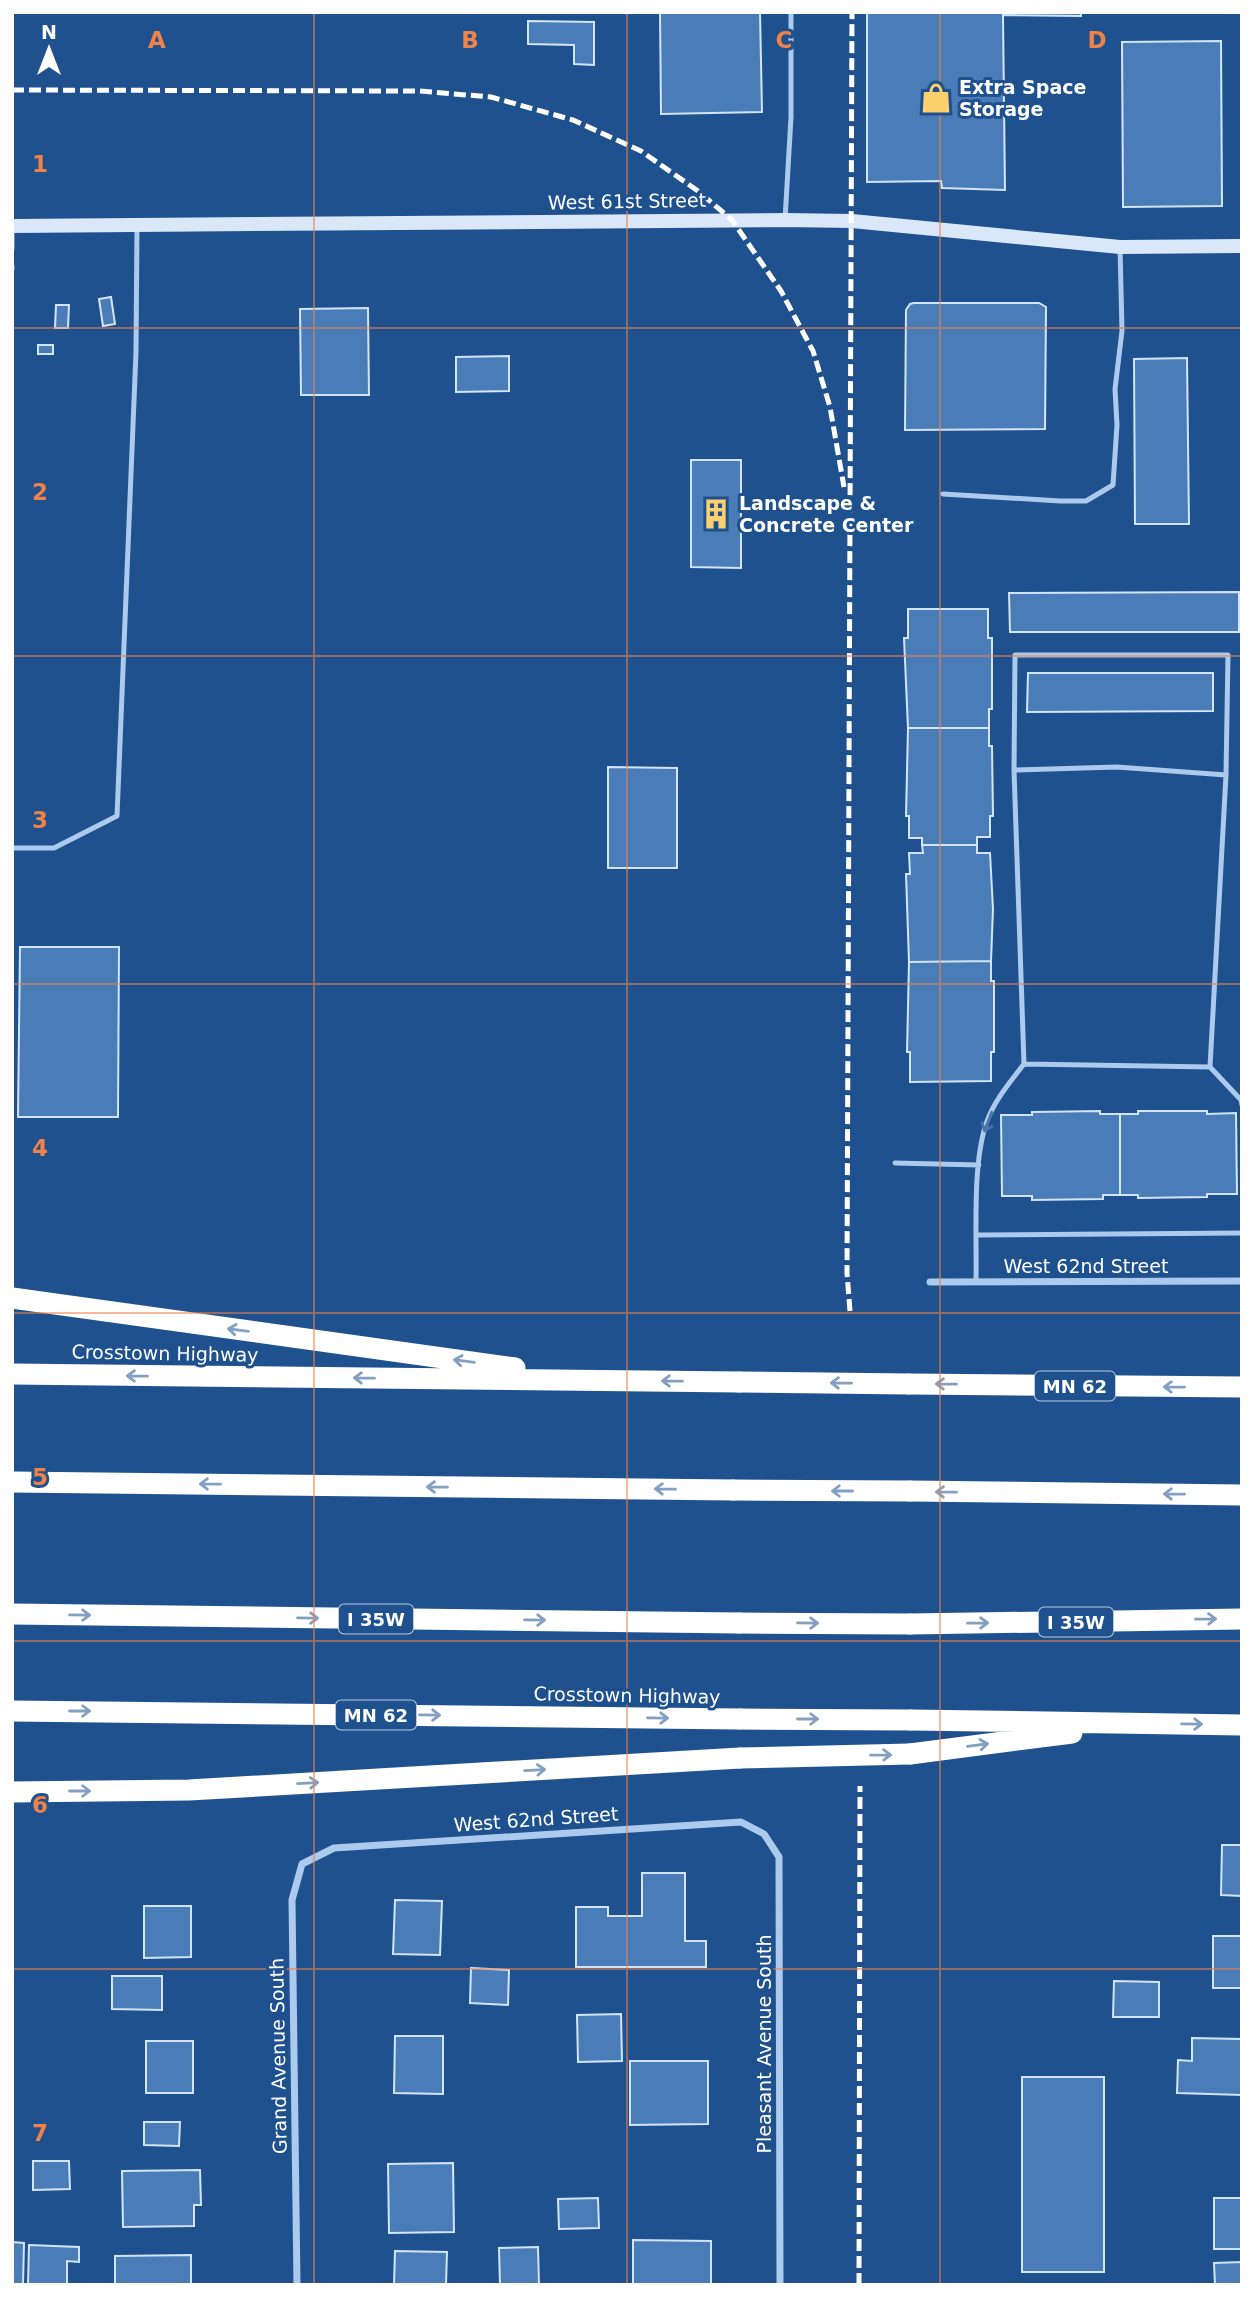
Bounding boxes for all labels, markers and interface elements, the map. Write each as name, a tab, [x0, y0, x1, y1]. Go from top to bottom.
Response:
north arrow	[14, 14, 84, 84]
text: N	[41, 21, 57, 43]
text: A	[148, 27, 166, 53]
text: B	[461, 27, 479, 53]
text: C	[776, 27, 792, 53]
text: D	[1087, 27, 1107, 53]
place label: Extra Space Storage	[959, 76, 1086, 120]
shop icon: Extra Space Storage	[919, 81, 953, 115]
text: 1	[32, 151, 48, 177]
street label: West 61st Street	[548, 189, 706, 213]
text: 2	[32, 479, 48, 505]
place label: Landscape & Concrete Center	[739, 492, 914, 536]
building icon: Landscape & Concrete Center	[699, 497, 733, 531]
text: 3	[32, 807, 48, 833]
one-way arrow	[981, 1111, 993, 1132]
text: 4	[32, 1135, 48, 1161]
street label: West 62nd Street	[1004, 1255, 1168, 1277]
one-way arrow	[228, 1323, 250, 1336]
street label: Crosstown Highway	[71, 1340, 259, 1366]
one-way arrow	[453, 1354, 476, 1367]
one-way arrow	[126, 1369, 149, 1382]
one-way arrow	[353, 1371, 376, 1385]
road number: MN 62	[1035, 1372, 1115, 1400]
one-way arrow	[660, 1374, 683, 1388]
one-way arrow	[830, 1376, 853, 1390]
one-way arrow	[935, 1377, 958, 1391]
one-way arrow	[1162, 1380, 1185, 1393]
text: 5	[32, 1464, 48, 1490]
one-way arrow	[198, 1477, 221, 1491]
one-way arrow	[426, 1480, 449, 1493]
one-way arrow	[653, 1482, 676, 1496]
one-way arrow	[830, 1484, 853, 1498]
one-way arrow	[935, 1485, 958, 1498]
one-way arrow	[1162, 1487, 1185, 1501]
road number: I 35W	[339, 1604, 413, 1634]
one-way arrow	[69, 1608, 92, 1622]
road number: I 35W	[1039, 1608, 1113, 1637]
one-way arrow	[296, 1611, 319, 1625]
one-way arrow	[1194, 1612, 1217, 1626]
one-way arrow	[524, 1614, 547, 1627]
one-way arrow	[966, 1616, 989, 1630]
one-way arrow	[796, 1617, 819, 1630]
street label: Crosstown Highway	[533, 1682, 721, 1708]
road number: MN 62	[336, 1700, 416, 1730]
one-way arrow	[69, 1704, 92, 1718]
one-way arrow	[419, 1708, 442, 1722]
one-way arrow	[646, 1711, 669, 1725]
one-way arrow	[796, 1712, 819, 1726]
one-way arrow	[1181, 1717, 1204, 1731]
one-way arrow	[966, 1739, 988, 1752]
one-way arrow	[870, 1748, 893, 1762]
one-way arrow	[523, 1764, 546, 1777]
one-way arrow	[296, 1777, 319, 1790]
one-way arrow	[69, 1784, 92, 1798]
text: 6	[32, 1792, 48, 1818]
street label: West 62nd Street	[453, 1802, 619, 1836]
street label: Pleasant Avenue South	[753, 1935, 775, 2154]
street label: Grand Avenue South	[265, 1958, 291, 2154]
text: 7	[32, 2120, 48, 2146]

